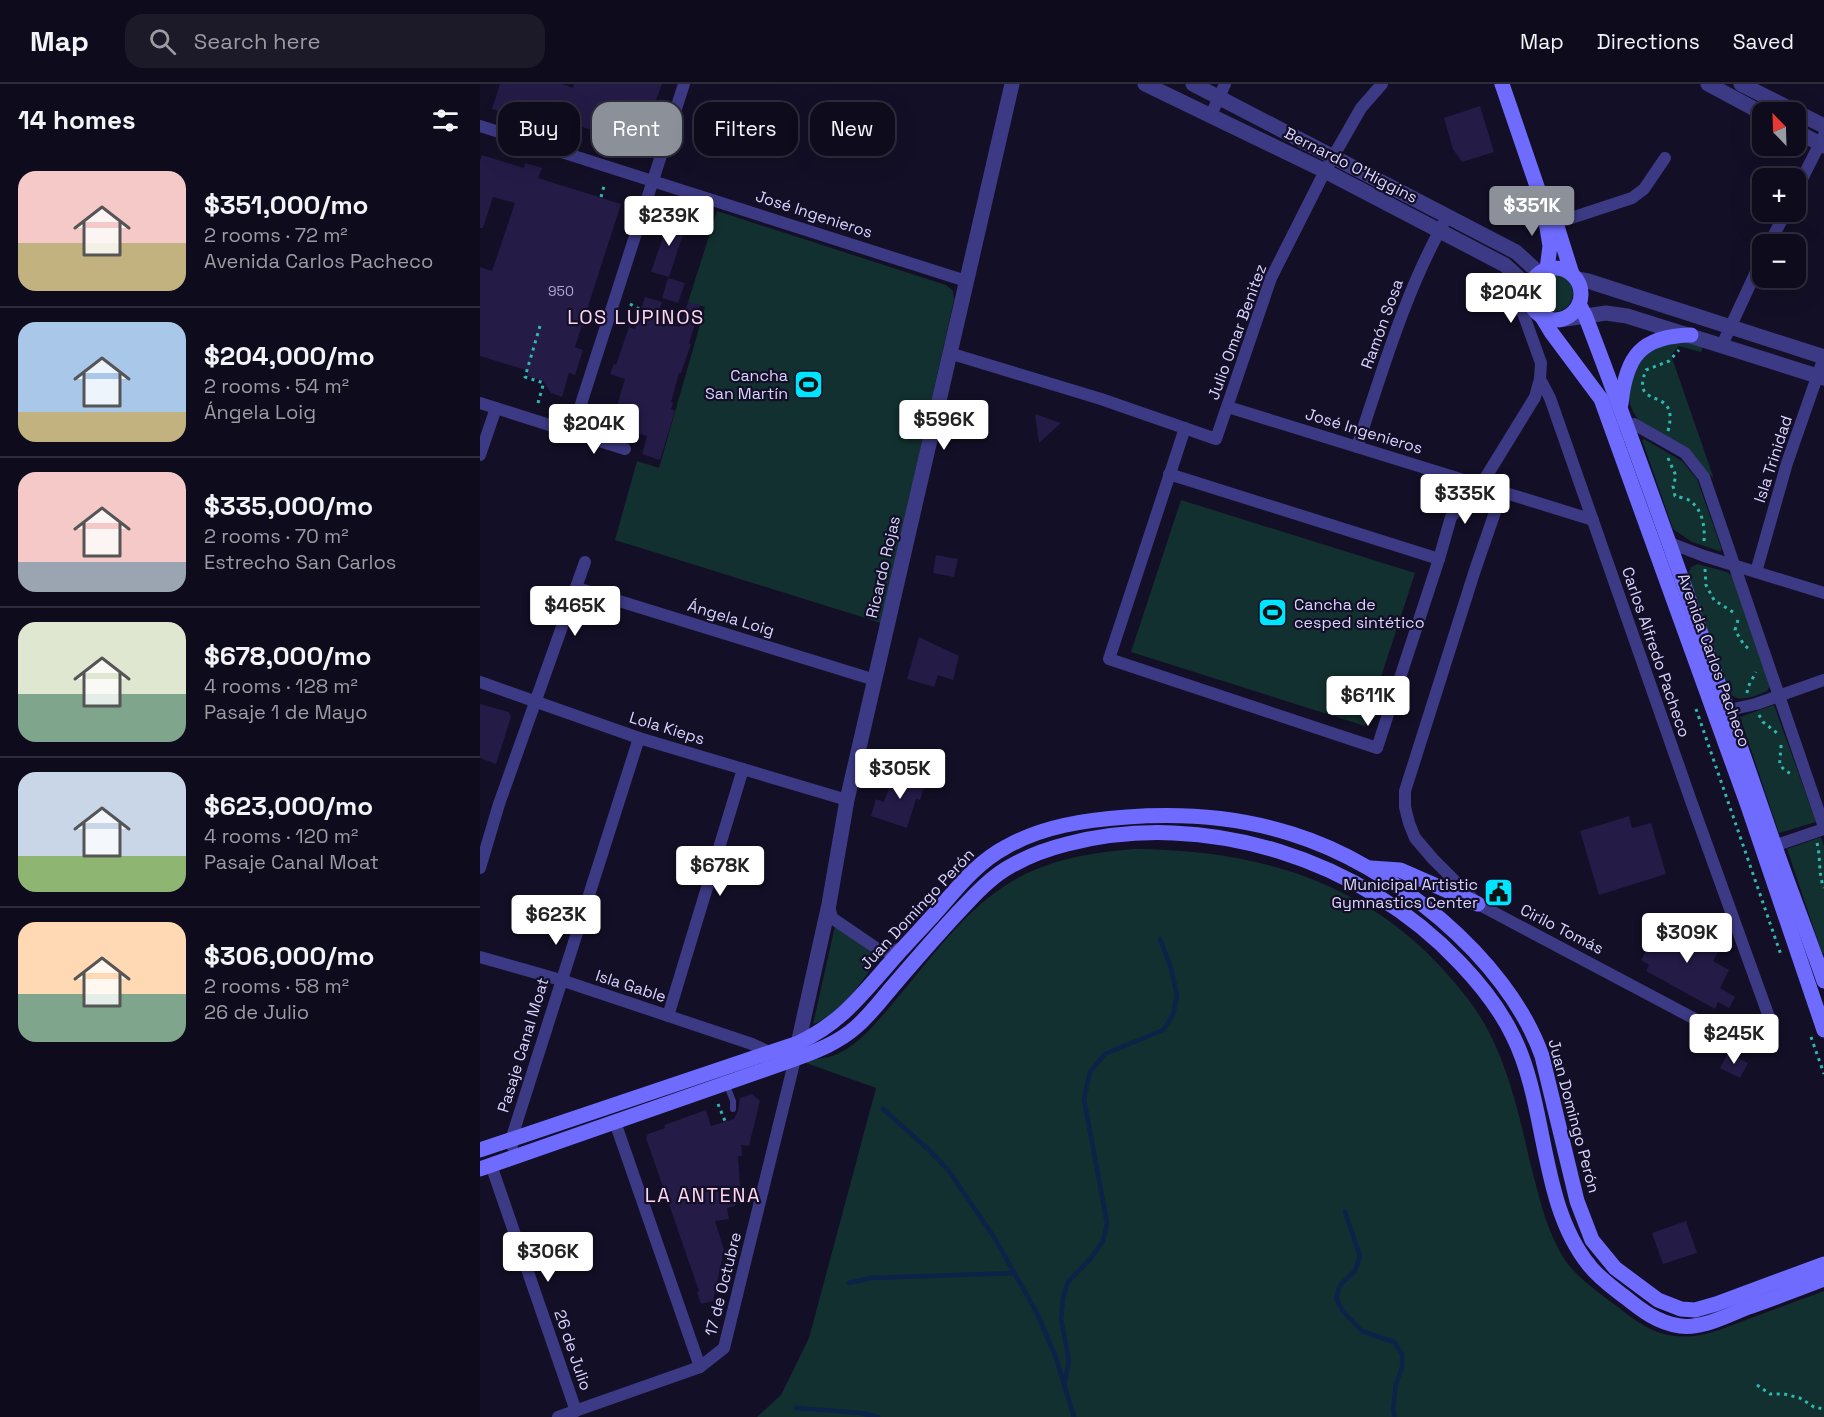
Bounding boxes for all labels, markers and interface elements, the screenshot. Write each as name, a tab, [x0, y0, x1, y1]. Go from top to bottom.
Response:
search box	[125, 14, 545, 68]
text: Map	[30, 23, 89, 59]
icon: search	[146, 25, 179, 58]
text: Search here	[194, 27, 321, 55]
text: Map	[1520, 28, 1564, 55]
text: Directions	[1597, 28, 1700, 55]
text: Saved	[1733, 28, 1794, 55]
chip: Buy	[498, 102, 580, 156]
chip: Rent	[592, 102, 682, 156]
chip: Filters	[694, 102, 798, 156]
chip: New	[810, 102, 895, 156]
north arrow	[1752, 102, 1806, 156]
map controls	[1752, 102, 1806, 288]
text: 14 homes	[18, 103, 136, 137]
icon: filters	[429, 104, 462, 137]
street label: Bernardo O'Higgins	[1281, 122, 1421, 208]
button: +	[1752, 168, 1806, 222]
street label: José Ingenieros	[753, 185, 875, 243]
pin: $351K	[1490, 186, 1574, 237]
text: $351,000/mo	[204, 188, 369, 222]
text: $351K	[1503, 192, 1561, 218]
icon: home	[66, 195, 138, 267]
pin: $239K	[627, 196, 711, 247]
text: $239K	[638, 202, 700, 228]
text: 2 rooms · 72 m²	[204, 222, 348, 248]
button: −	[1752, 234, 1806, 288]
text: Avenida Carlos Pacheco	[204, 248, 433, 274]
street label: Julio Omar Benitez	[1203, 261, 1271, 403]
pin: $204K	[1469, 273, 1553, 324]
street label: Ramón Sosa	[1356, 276, 1408, 372]
text: $204K	[1480, 279, 1542, 305]
house number: 950	[548, 282, 574, 300]
district label: LOS LUPINOS	[567, 304, 705, 330]
text: $204,000/mo	[204, 339, 375, 373]
icon: home	[66, 346, 138, 418]
place label: Cancha San Martín	[705, 365, 788, 404]
sports icon: Cancha San Martín	[793, 368, 825, 400]
text: 2 rooms · 54 m²	[204, 373, 349, 399]
text: Ángela Loig	[204, 399, 316, 425]
pin: $596K	[902, 400, 986, 451]
street label: José Ingenieros	[1303, 403, 1425, 459]
pin: $204K	[552, 404, 636, 455]
text: $596K	[913, 406, 975, 432]
text: $204K	[563, 410, 625, 436]
street label: Isla Trinidad	[1749, 413, 1797, 505]
pin: $335K	[1423, 474, 1507, 525]
text: $335K	[1435, 480, 1495, 506]
text: $335,000/mo	[204, 489, 373, 523]
icon: home	[66, 496, 138, 568]
street label: Ricardo Rojas	[861, 514, 905, 620]
text: 2 rooms · 70 m²	[204, 523, 348, 549]
text: Estrecho San Carlos	[204, 549, 396, 575]
street label: Carlos Alfredo Pacheco	[1617, 564, 1695, 740]
street label: Avenida Carlos Pacheco	[1673, 570, 1755, 750]
pin: $465K	[533, 586, 617, 637]
text: $465K	[544, 592, 606, 618]
place label: Cancha de cesped sintético	[1294, 594, 1425, 633]
street label: Ángela Loig	[685, 595, 777, 641]
sports icon: Cancha de cesped sintético	[1257, 597, 1289, 629]
text: $678,000/mo	[204, 639, 372, 673]
icon: home	[66, 646, 138, 718]
text: 4 rooms · 128 m²	[204, 673, 358, 699]
pin: $611K	[1326, 676, 1410, 727]
text: $611K	[1341, 682, 1396, 708]
text: Pasaje 1 de Mayo	[204, 699, 368, 725]
street label: Lola Kieps	[627, 707, 707, 749]
pin: $305K	[858, 749, 942, 800]
text: $305K	[869, 755, 931, 781]
text: $623,000/mo	[204, 789, 373, 823]
icon: home	[66, 796, 138, 868]
text: 4 rooms · 120 m²	[204, 823, 358, 849]
street label: Juan Domingo Perón	[855, 844, 979, 974]
pin: $678K	[678, 846, 762, 897]
text: Pasaje Canal Moat	[204, 849, 379, 875]
text: $678K	[690, 852, 750, 878]
place label: Municipal Artistic Gymnastics Center	[1331, 874, 1478, 913]
public building icon: Municipal Artistic Gymnastics Center	[1483, 877, 1515, 909]
pin: $623K	[514, 895, 598, 946]
street label: Cirilo Tomás	[1517, 899, 1607, 959]
text: $623K	[526, 901, 586, 927]
pin: $309K	[1645, 913, 1729, 964]
text: $309K	[1656, 919, 1718, 945]
text: $306,000/mo	[204, 939, 375, 973]
icon: home	[66, 946, 138, 1018]
street label: Isla Gable	[593, 965, 669, 1007]
text: 2 rooms · 58 m²	[204, 973, 349, 999]
street label: Pasaje Canal Moat	[492, 975, 554, 1115]
text: 26 de Julio	[204, 999, 309, 1025]
pin: $245K	[1692, 1014, 1776, 1065]
text: $245K	[1704, 1020, 1764, 1046]
street label: Juan Domingo Perón	[1543, 1037, 1605, 1195]
district label: LA ANTENA	[645, 1182, 761, 1208]
street label: 17 de Octubre	[700, 1230, 746, 1338]
pin: $306K	[506, 1232, 590, 1283]
text: $306K	[517, 1238, 579, 1264]
street label: 26 de Julio	[549, 1307, 597, 1393]

